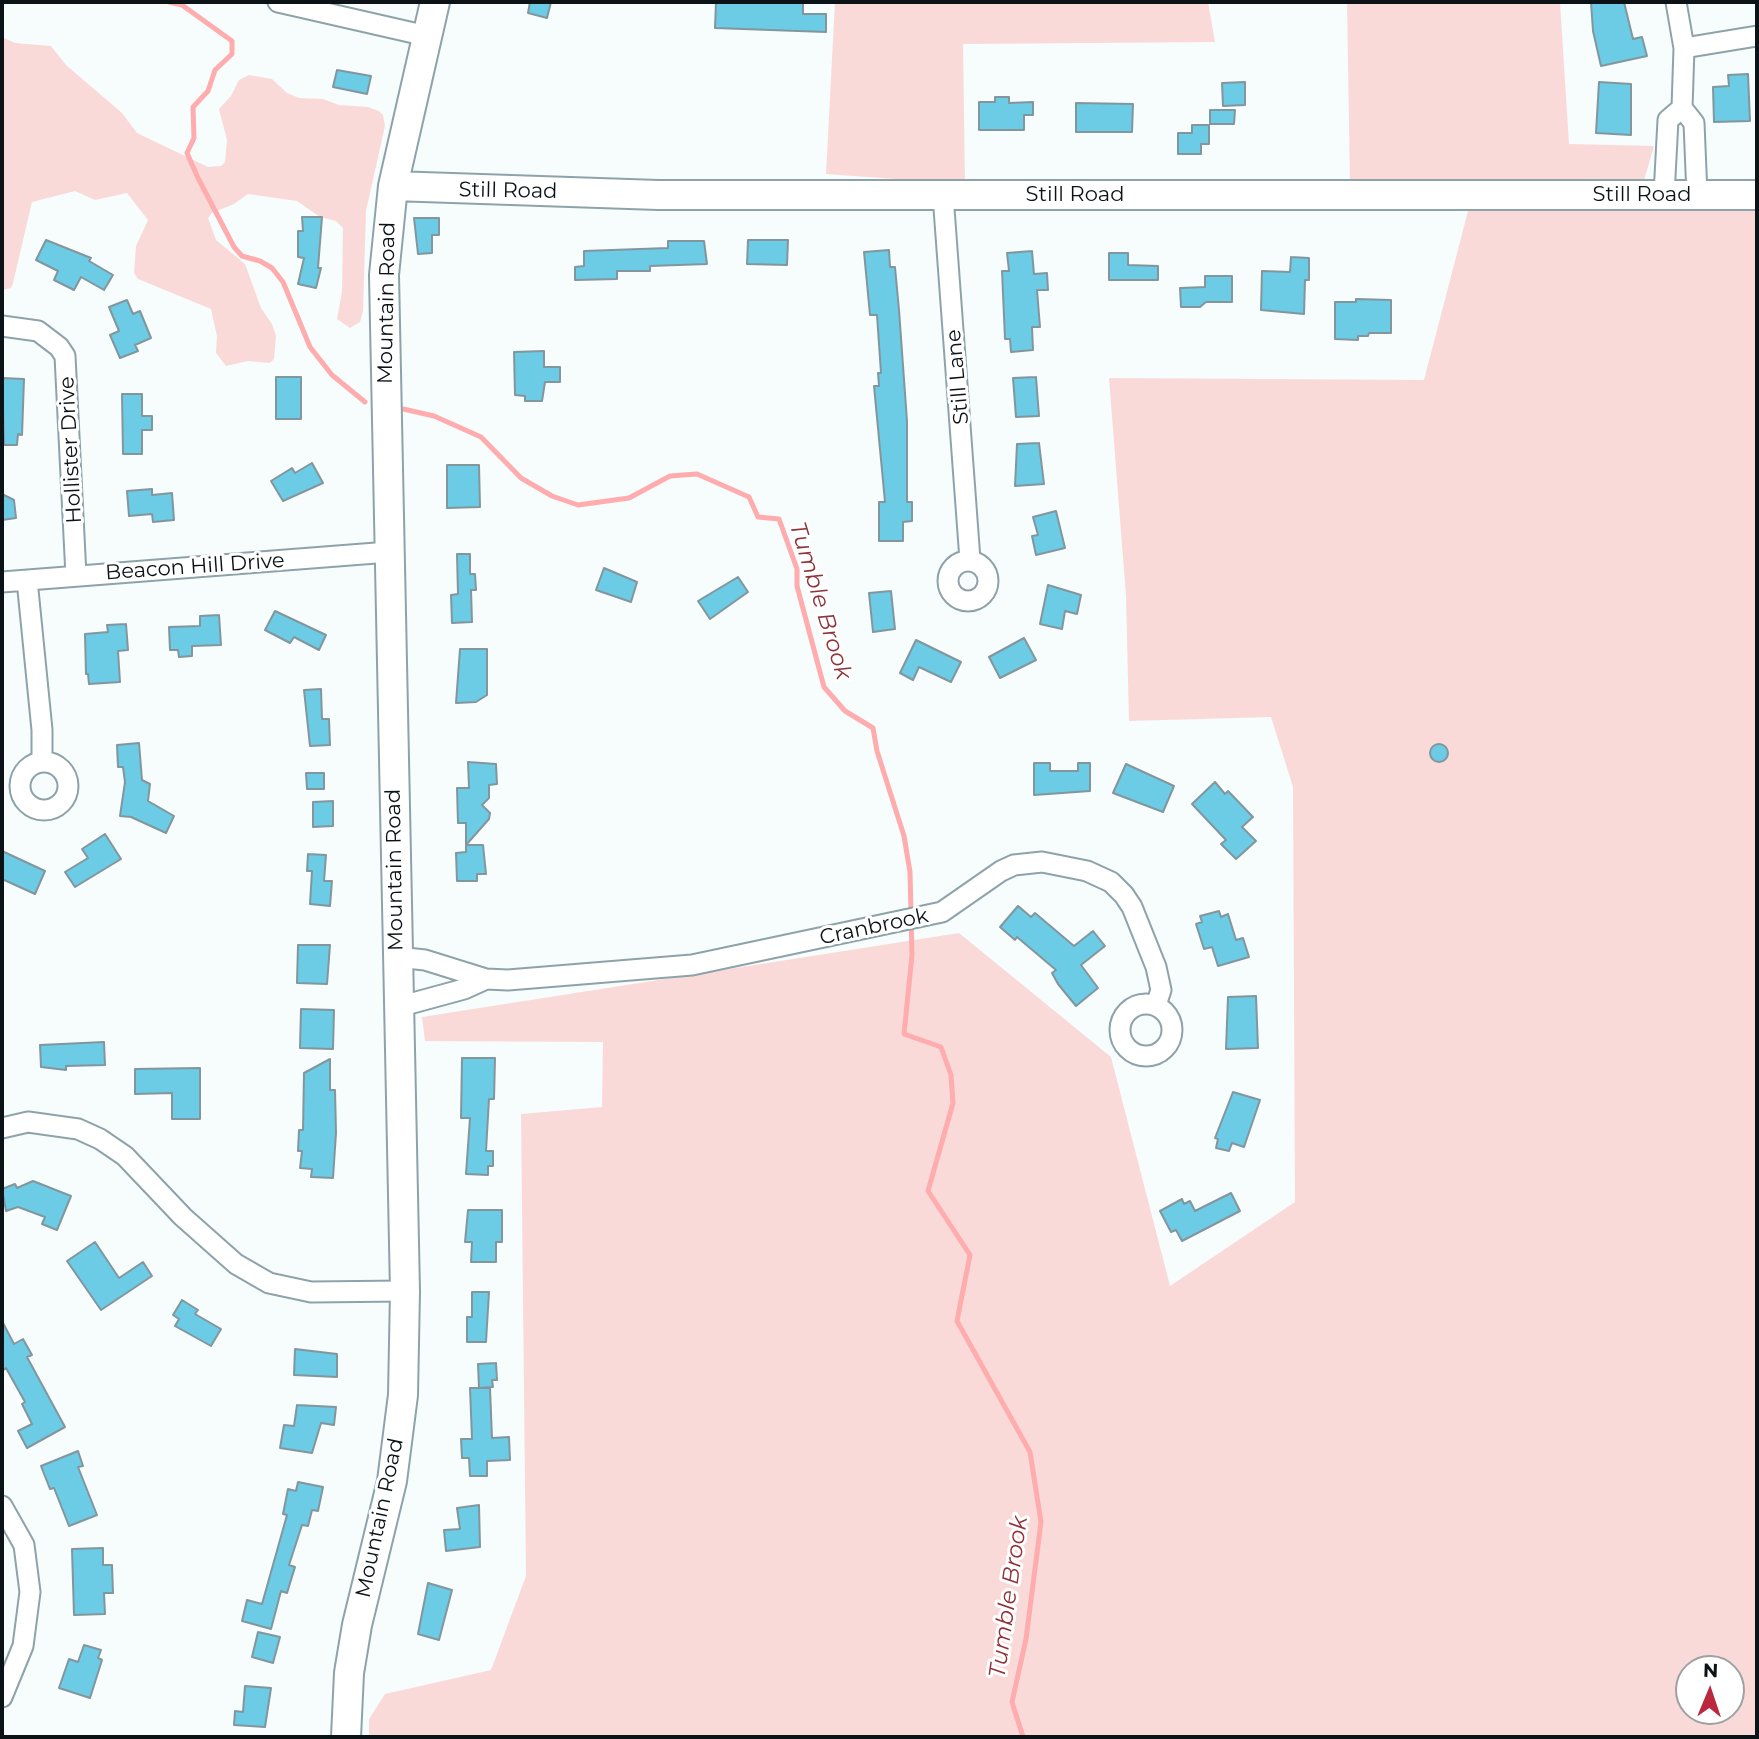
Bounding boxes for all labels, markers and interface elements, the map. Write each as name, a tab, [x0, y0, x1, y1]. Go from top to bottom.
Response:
street label: Still Road	[458, 178, 558, 204]
street label: Still Road	[1026, 182, 1124, 208]
street label: Still Road	[1593, 182, 1691, 208]
street label: Mountain Road	[373, 222, 401, 384]
street label: Still Lane	[941, 328, 975, 426]
street label: Hollister Drive	[55, 376, 87, 524]
water label: Tumble Brook	[783, 519, 857, 683]
street label: Beacon Hill Drive	[105, 548, 285, 586]
street label: Mountain Road	[381, 789, 409, 951]
street label: Cranbrook	[817, 903, 931, 951]
street label: Mountain Road	[351, 1436, 409, 1600]
water label: Tumble Brook	[984, 1514, 1034, 1680]
north arrow	[1675, 1655, 1745, 1725]
text: N	[1703, 1659, 1719, 1682]

